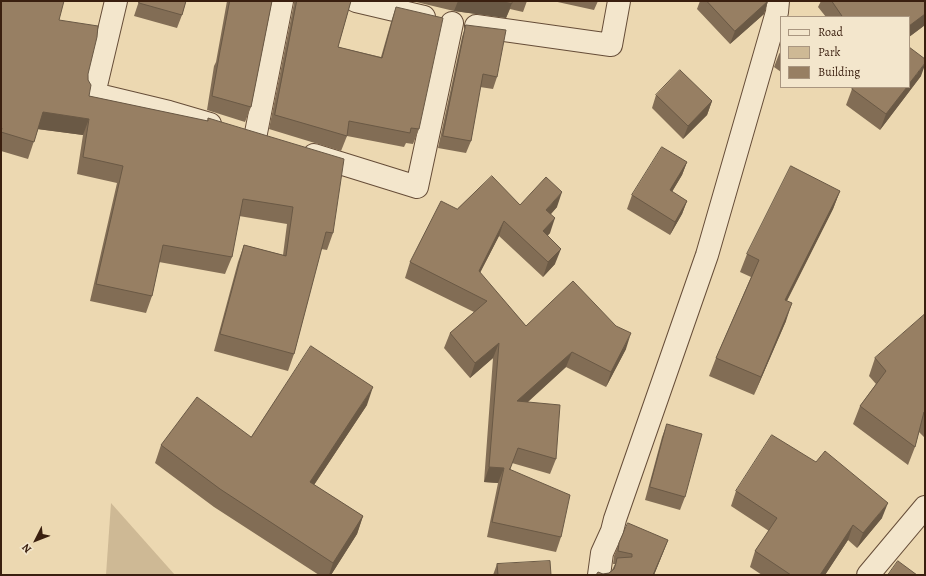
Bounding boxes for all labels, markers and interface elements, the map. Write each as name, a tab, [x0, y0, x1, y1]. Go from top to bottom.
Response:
legend	[780, 16, 910, 88]
text: Road	[818, 24, 843, 40]
text: Park	[818, 44, 841, 60]
text: Building	[818, 64, 860, 80]
north arrow	[16, 520, 56, 560]
text: N	[18, 540, 35, 556]

